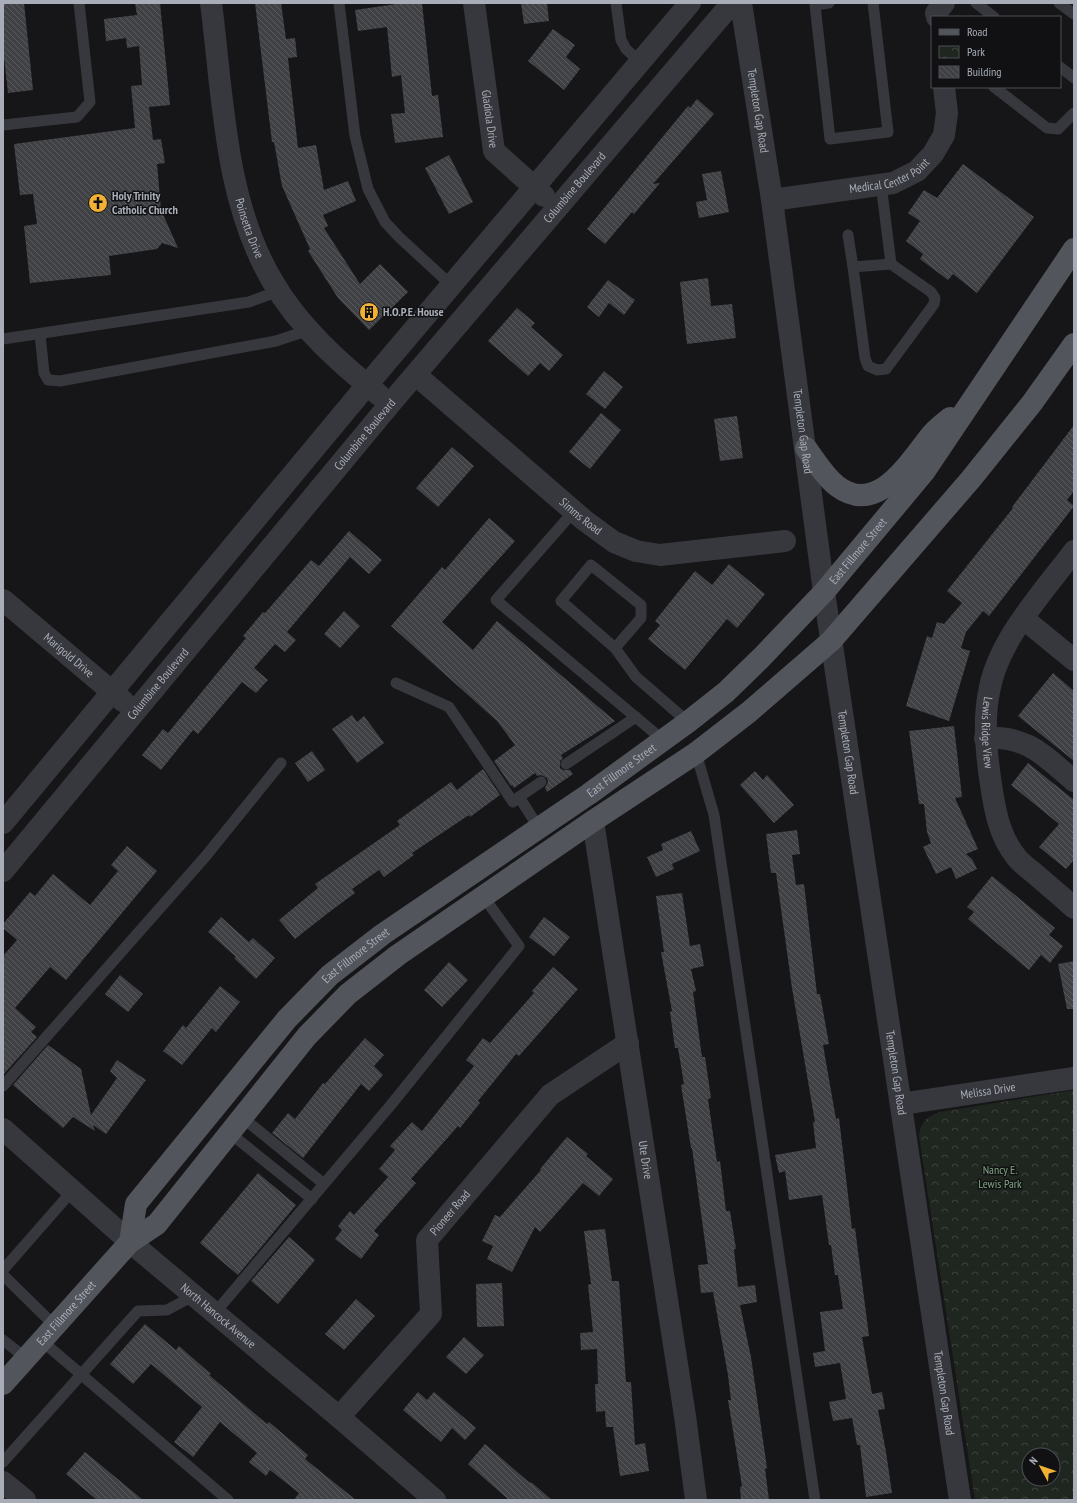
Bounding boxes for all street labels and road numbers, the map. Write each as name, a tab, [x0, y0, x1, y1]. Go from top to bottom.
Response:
street label: Templeton Gap Road	[744, 67, 772, 154]
street label: Gladiola Drive	[479, 89, 502, 149]
street label: Columbine Boulevard	[540, 149, 609, 226]
street label: Medical Center Point	[848, 154, 933, 196]
street label: Poinsetta Drive	[232, 196, 267, 261]
street label: Templeton Gap Road	[790, 388, 816, 475]
street label: Columbine Boulevard	[330, 395, 398, 473]
street label: Simms Road	[557, 494, 605, 538]
street label: East Fillmore Street	[826, 514, 890, 587]
street label: Marigold Drive	[41, 630, 97, 680]
street label: Columbine Boulevard	[124, 645, 192, 722]
street label: Lewis Ridge View	[979, 696, 997, 770]
street label: Templeton Gap Road	[835, 709, 862, 795]
street label: East Fillmore Street	[584, 739, 659, 800]
street label: East Fillmore Street	[318, 924, 393, 986]
street label: Templeton Gap Road	[883, 1029, 910, 1116]
street label: Melissa Drive	[959, 1079, 1016, 1102]
street label: Ute Drive	[636, 1140, 656, 1180]
street label: Pioneer Road	[426, 1187, 473, 1238]
street label: East Fillmore Street	[33, 1277, 99, 1348]
street label: North Hancock Avenue	[178, 1280, 259, 1351]
street label: Templeton Gap Road	[931, 1350, 958, 1436]

